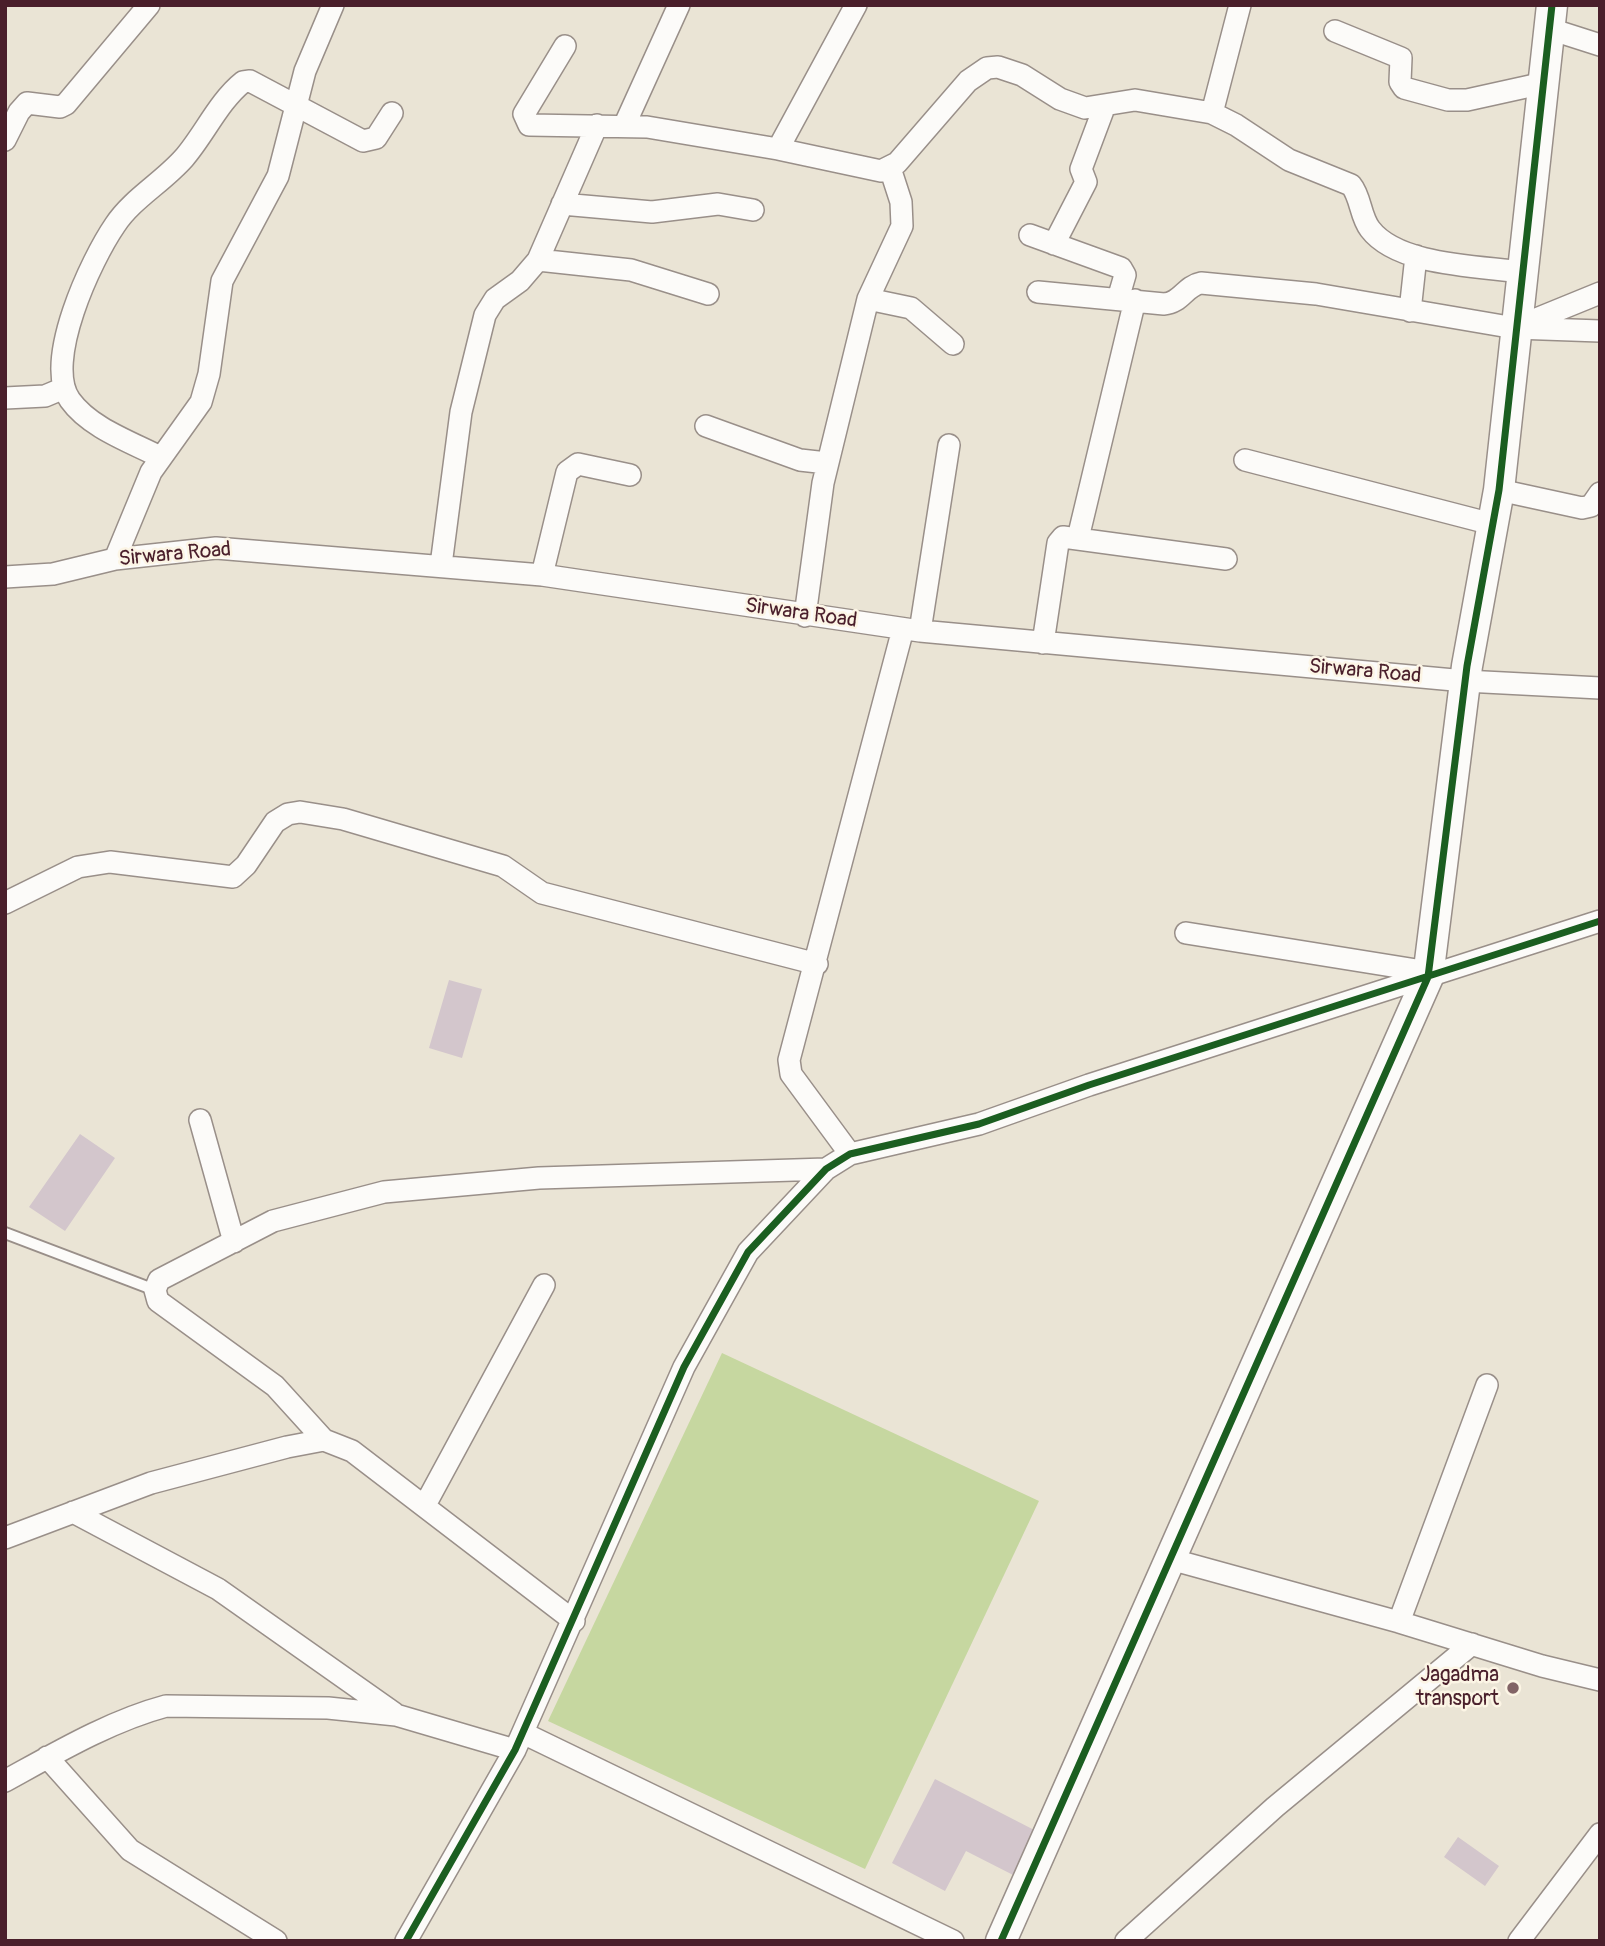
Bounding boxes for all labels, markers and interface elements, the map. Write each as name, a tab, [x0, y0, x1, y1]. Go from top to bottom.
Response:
street label: Sirwara Road	[118, 538, 232, 572]
street label: Sirwara Road	[743, 594, 859, 634]
street label: Sirwara Road	[1308, 655, 1422, 689]
place label: Jagadma transport	[1416, 1663, 1499, 1713]
marker: Jagadma transport	[1505, 1680, 1521, 1696]

